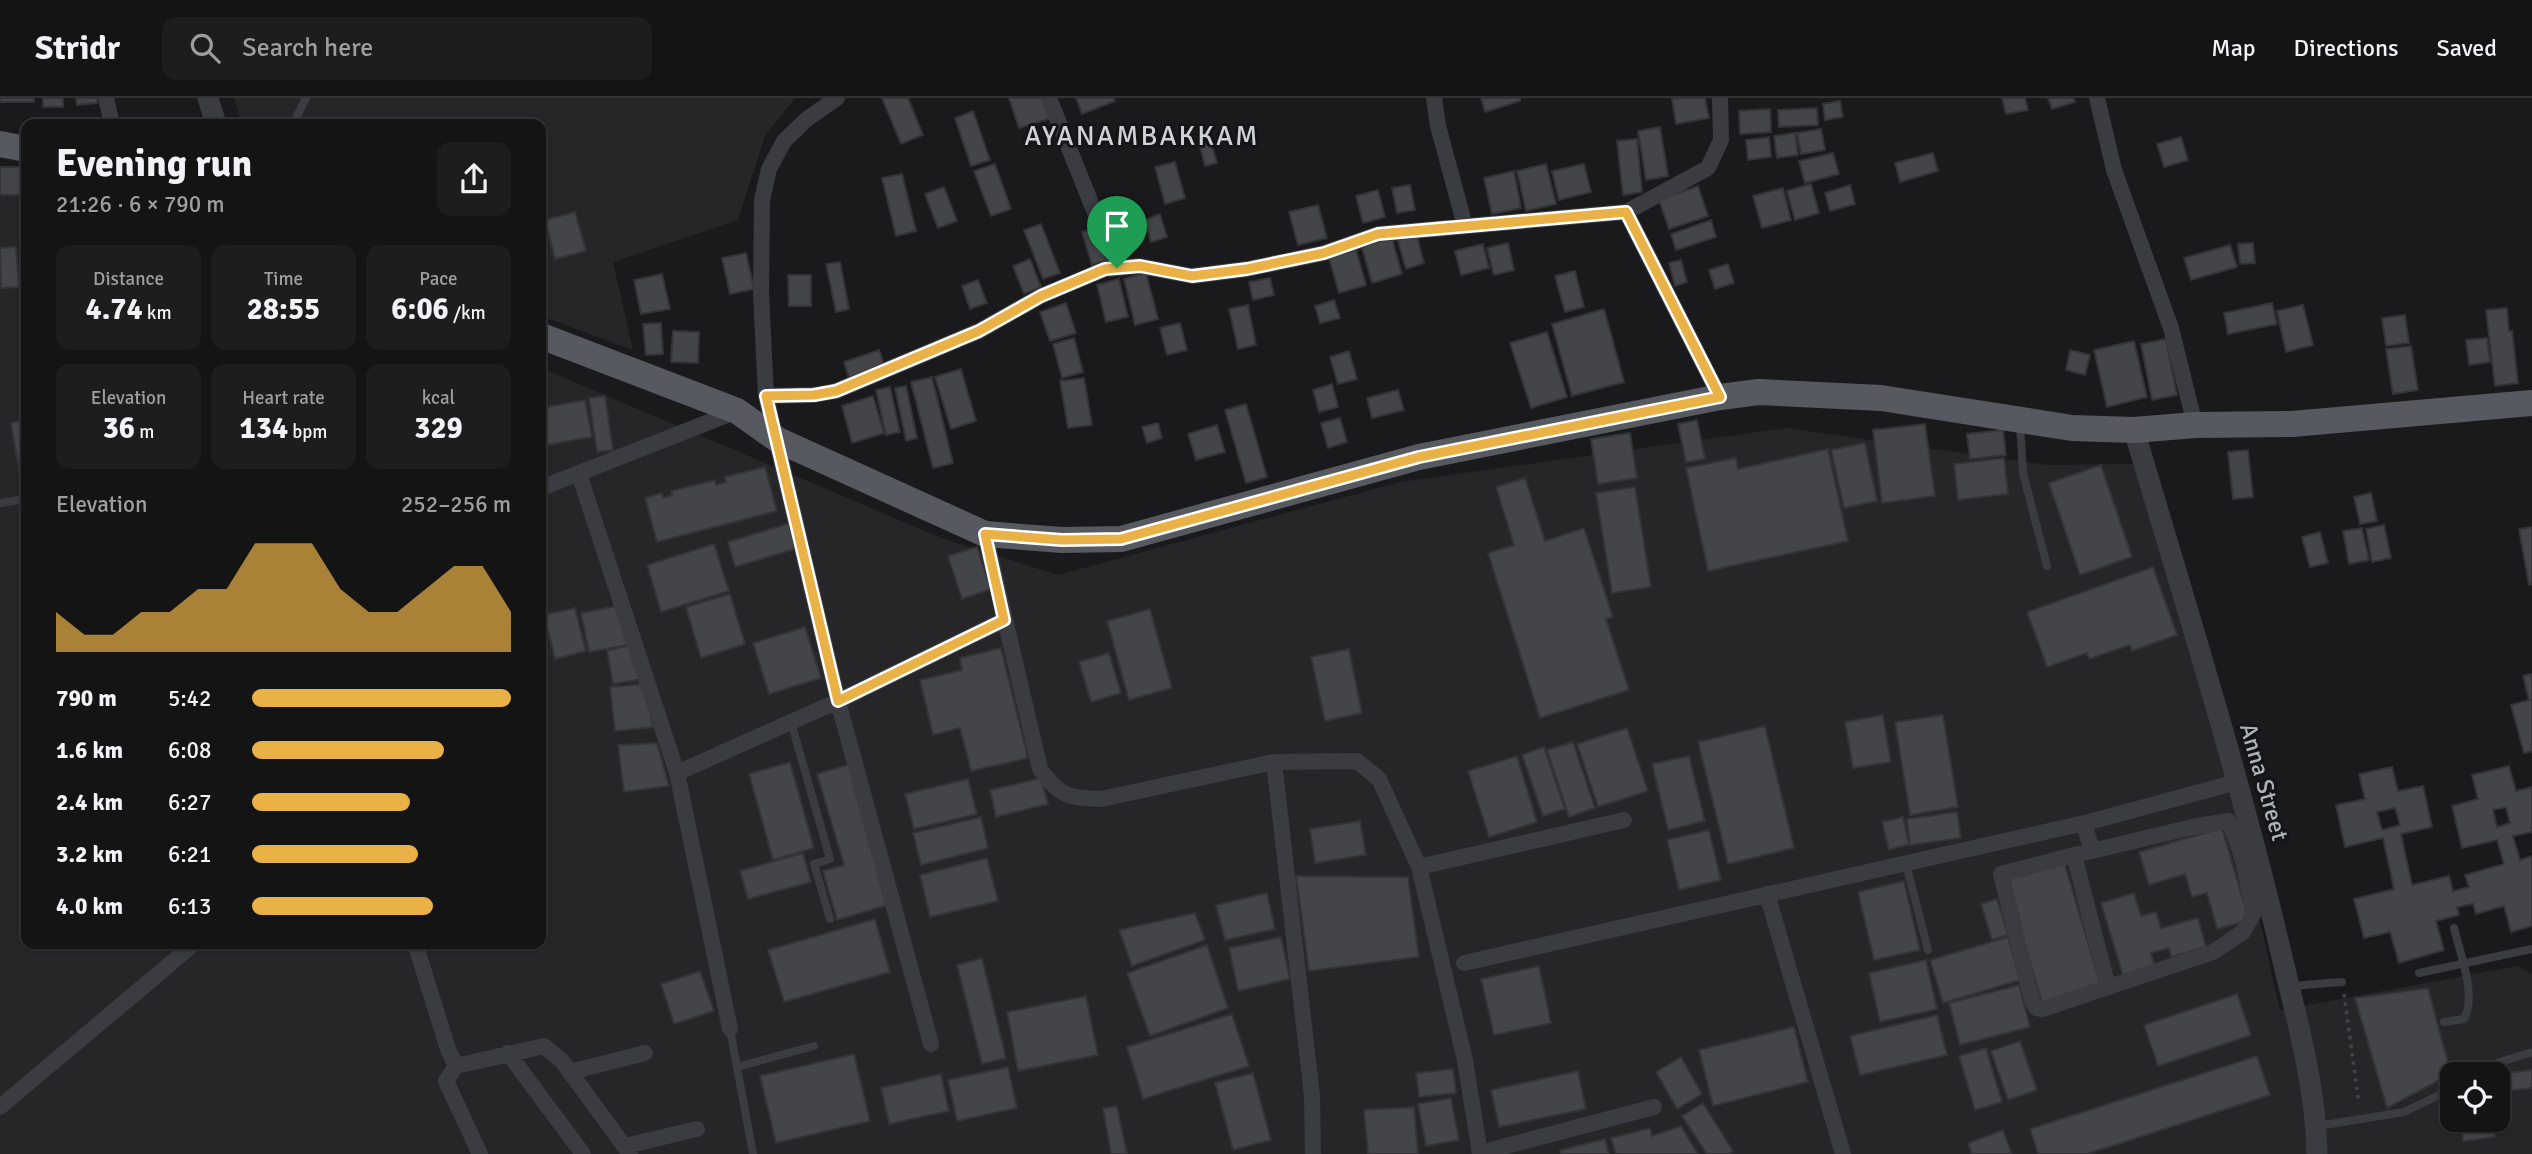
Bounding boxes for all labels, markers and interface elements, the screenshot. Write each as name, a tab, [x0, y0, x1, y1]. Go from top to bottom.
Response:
search box	[162, 17, 652, 80]
text: Stridr	[35, 28, 120, 69]
icon: search	[186, 29, 224, 67]
text: Search here	[242, 32, 373, 64]
text: Map	[2211, 33, 2256, 63]
text: Directions	[2294, 33, 2399, 63]
text: Saved	[2437, 33, 2497, 63]
district label: AYANAMBAKKAM	[1024, 119, 1260, 153]
text: Evening run	[56, 140, 252, 187]
button: share	[437, 142, 511, 216]
text: 21:26 · 6 × 790 m	[56, 190, 225, 219]
pin	[1087, 196, 1147, 268]
icon: arrive	[1098, 207, 1136, 245]
text: Distance	[93, 267, 164, 291]
text: Time	[264, 267, 303, 291]
text: Pace	[419, 267, 458, 291]
text: 4.74	[85, 291, 143, 328]
text: 28:55	[247, 291, 320, 328]
text: 6:06	[391, 291, 449, 328]
text: km	[143, 301, 172, 325]
text: /km	[449, 301, 486, 325]
text: Elevation	[91, 386, 166, 410]
text: Heart rate	[242, 386, 325, 410]
text: kcal	[422, 386, 455, 410]
text: 36	[103, 410, 135, 447]
text: 134	[239, 410, 288, 447]
text: 329	[414, 410, 463, 447]
text: m	[135, 420, 154, 444]
text: bpm	[288, 420, 328, 444]
text: Elevation	[56, 490, 148, 519]
text: 252–256 m	[401, 490, 511, 519]
text: 790 m	[56, 684, 117, 713]
text: 5:42	[168, 684, 211, 713]
street label: Anna Street	[2233, 720, 2295, 844]
text: 1.6 km	[56, 736, 123, 765]
text: 6:08	[168, 736, 211, 765]
text: 2.4 km	[56, 788, 123, 817]
text: 6:27	[168, 788, 211, 817]
text: 3.2 km	[56, 840, 123, 869]
text: 6:21	[168, 840, 211, 869]
text: 4.0 km	[56, 892, 123, 921]
text: 6:13	[168, 892, 211, 921]
map controls	[2440, 1062, 2510, 1132]
button: locate	[2440, 1062, 2510, 1132]

